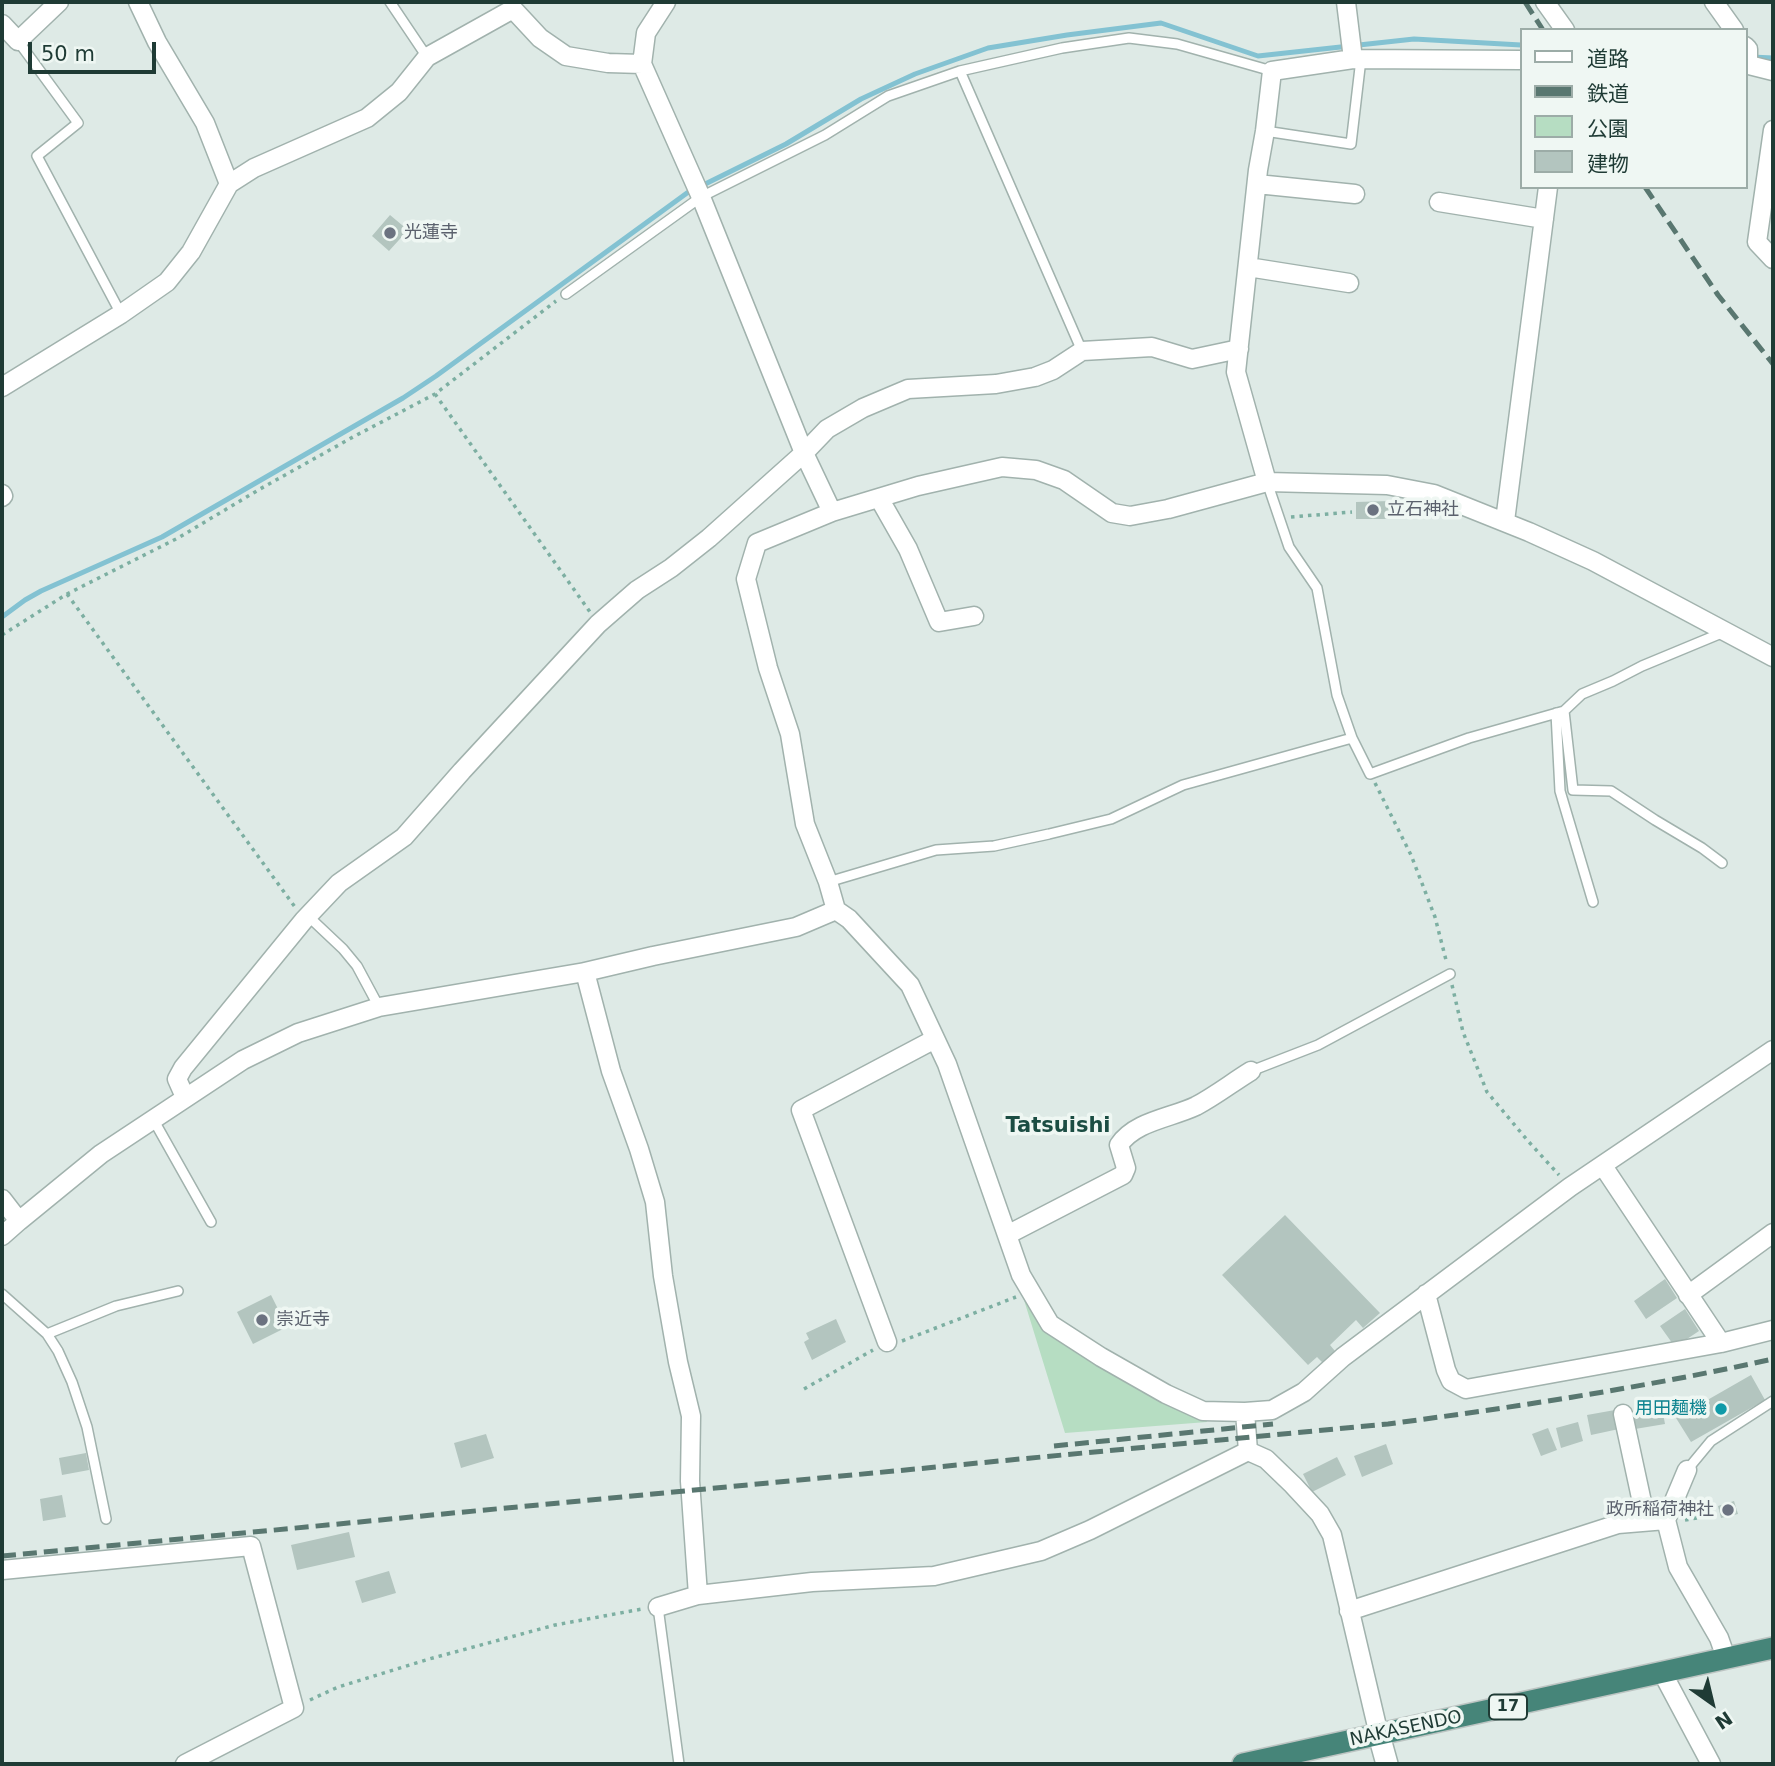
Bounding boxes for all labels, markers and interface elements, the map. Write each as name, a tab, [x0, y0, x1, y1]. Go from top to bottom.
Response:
scale bar	[32, 28, 159, 72]
legend	[1520, 28, 1747, 189]
text: 50 m	[41, 42, 95, 66]
text: 道路	[1587, 47, 1629, 71]
text: 鉄道	[1587, 82, 1629, 106]
text: 公園	[1587, 117, 1629, 141]
text: 建物	[1587, 152, 1629, 176]
place label: 光蓮寺	[404, 222, 458, 244]
marker: 光蓮寺	[382, 225, 398, 241]
place label: 立石神社	[1387, 499, 1459, 521]
marker: 立石神社	[1365, 502, 1381, 518]
district label: Tatsuishi	[1005, 1114, 1111, 1140]
place label: 崇近寺	[276, 1309, 330, 1331]
marker: 崇近寺	[254, 1312, 270, 1328]
place label: 用田麺機	[1635, 1398, 1707, 1420]
marker: 用田麺機	[1713, 1401, 1729, 1417]
place label: 政所稲荷神社	[1606, 1499, 1714, 1521]
marker: 政所稲荷神社	[1720, 1502, 1736, 1518]
north arrow	[1677, 1668, 1747, 1738]
road number: 17	[1489, 1694, 1527, 1720]
street label: NAKASENDO	[1348, 1707, 1464, 1751]
text: N	[1711, 1707, 1736, 1734]

